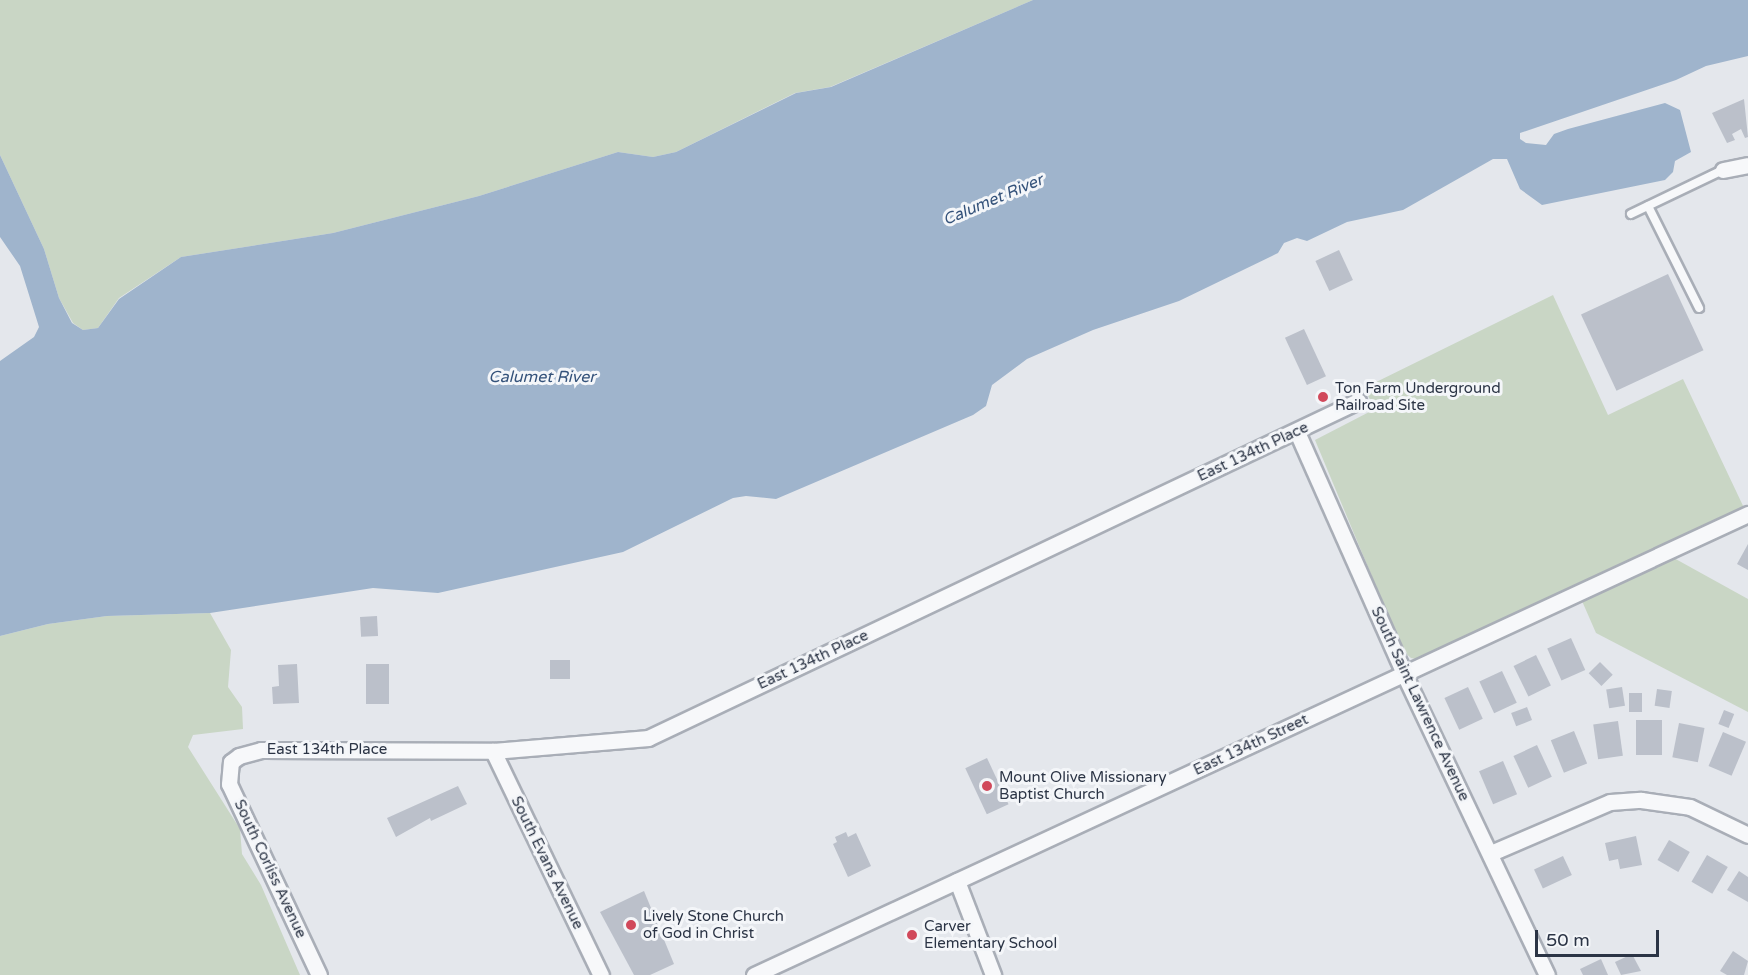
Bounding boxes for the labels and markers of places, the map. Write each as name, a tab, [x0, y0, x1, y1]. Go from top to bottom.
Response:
place label: Ton Farm Underground Railroad Site	[1335, 379, 1501, 414]
marker: Ton Farm Underground Railroad Site	[1316, 390, 1330, 404]
place label: Mount Olive Missionary Baptist Church	[999, 768, 1167, 803]
marker: Mount Olive Missionary Baptist Church	[980, 779, 994, 793]
place label: Lively Stone Church of God in Christ	[643, 907, 784, 942]
place label: Carver Elementary School	[924, 917, 1057, 952]
marker: Lively Stone Church of God in Christ	[624, 918, 638, 932]
marker: Carver Elementary School	[905, 928, 919, 942]

